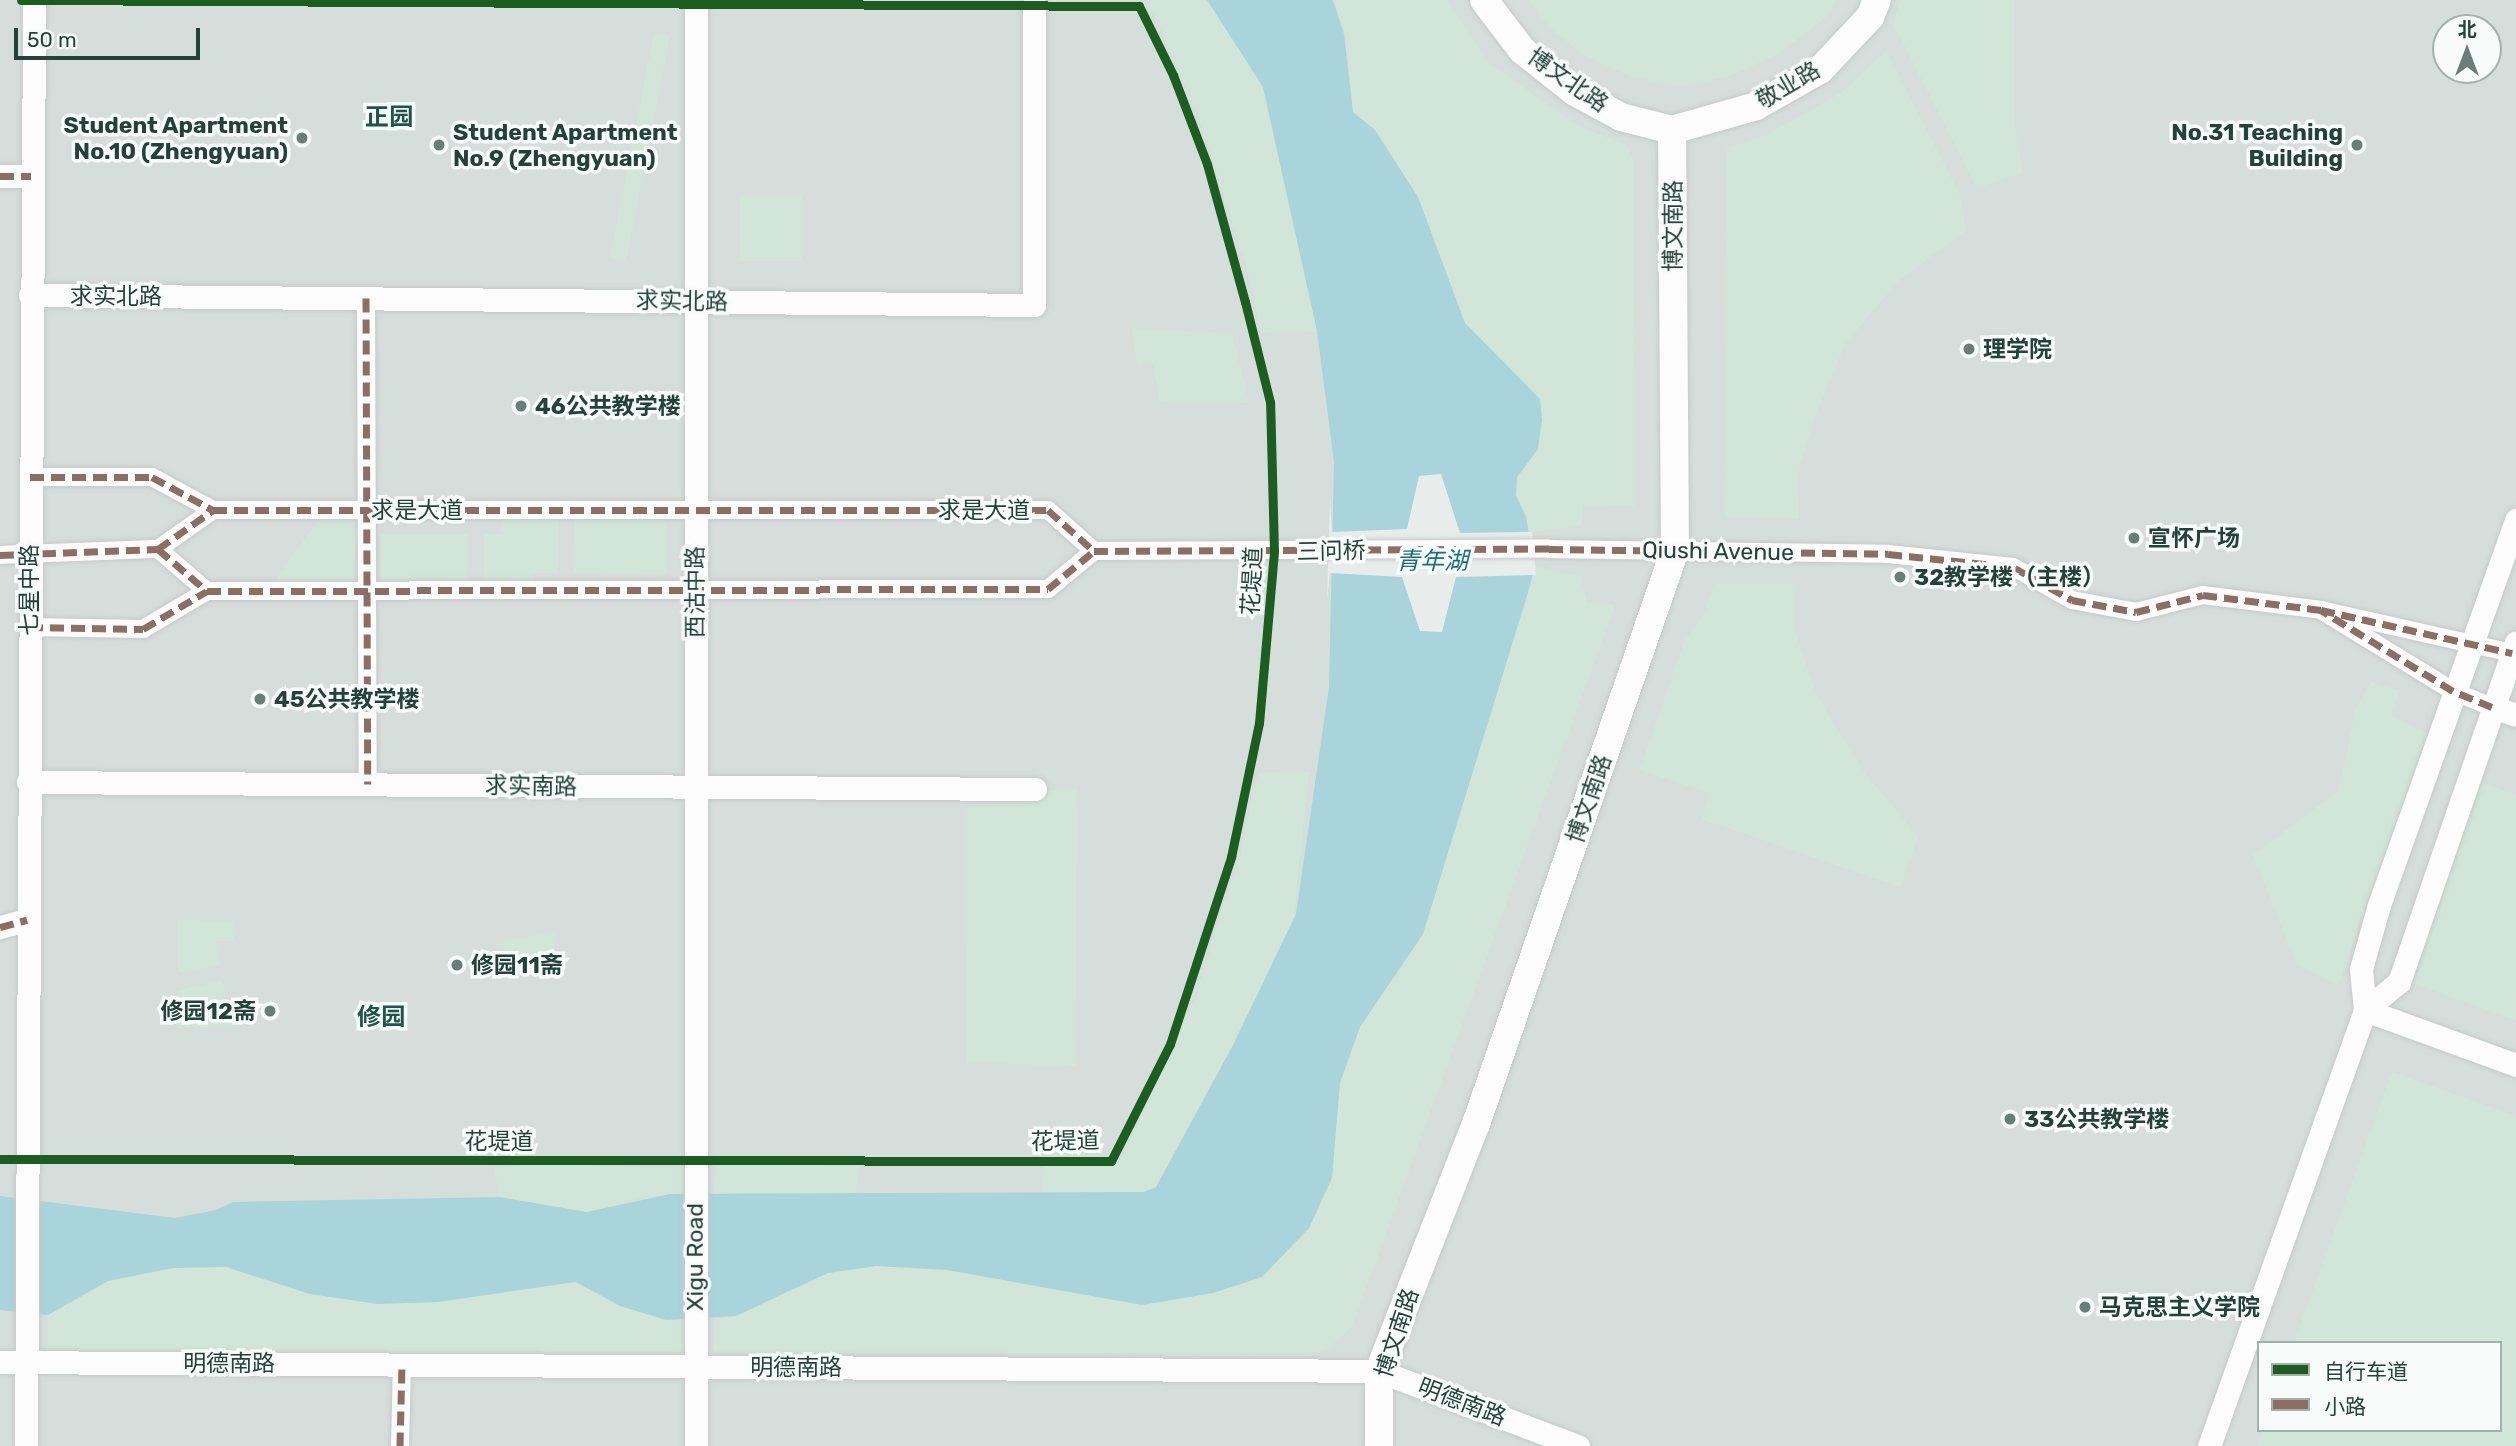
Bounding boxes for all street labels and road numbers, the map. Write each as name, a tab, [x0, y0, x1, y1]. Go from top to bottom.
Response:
street label: 博文北路	[1522, 42, 1614, 118]
street label: 敬业路	[1751, 56, 1825, 114]
street label: 博文南路	[1659, 180, 1687, 272]
street label: 求实北路	[70, 282, 162, 310]
street label: 求实北路	[636, 286, 728, 316]
street label: 求是大道	[371, 496, 463, 524]
street label: 求是大道	[938, 496, 1030, 524]
street label: Qiushi Avenue	[1642, 536, 1794, 566]
street label: 三问桥	[1296, 537, 1366, 565]
street label: 七星中路	[15, 544, 43, 636]
street label: 西沽中路	[681, 546, 709, 638]
street label: 花堤道	[1236, 546, 1268, 616]
street label: 博文南路	[1561, 751, 1617, 847]
street label: 求实南路	[485, 771, 577, 801]
street label: 花堤道	[465, 1127, 533, 1155]
street label: 花堤道	[1030, 1127, 1100, 1155]
street label: Xigu Road	[681, 1203, 709, 1311]
street label: 博文南路	[1370, 1285, 1424, 1381]
street label: 明德南路	[183, 1349, 275, 1377]
street label: 明德南路	[750, 1353, 842, 1381]
street label: 明德南路	[1414, 1373, 1510, 1431]

